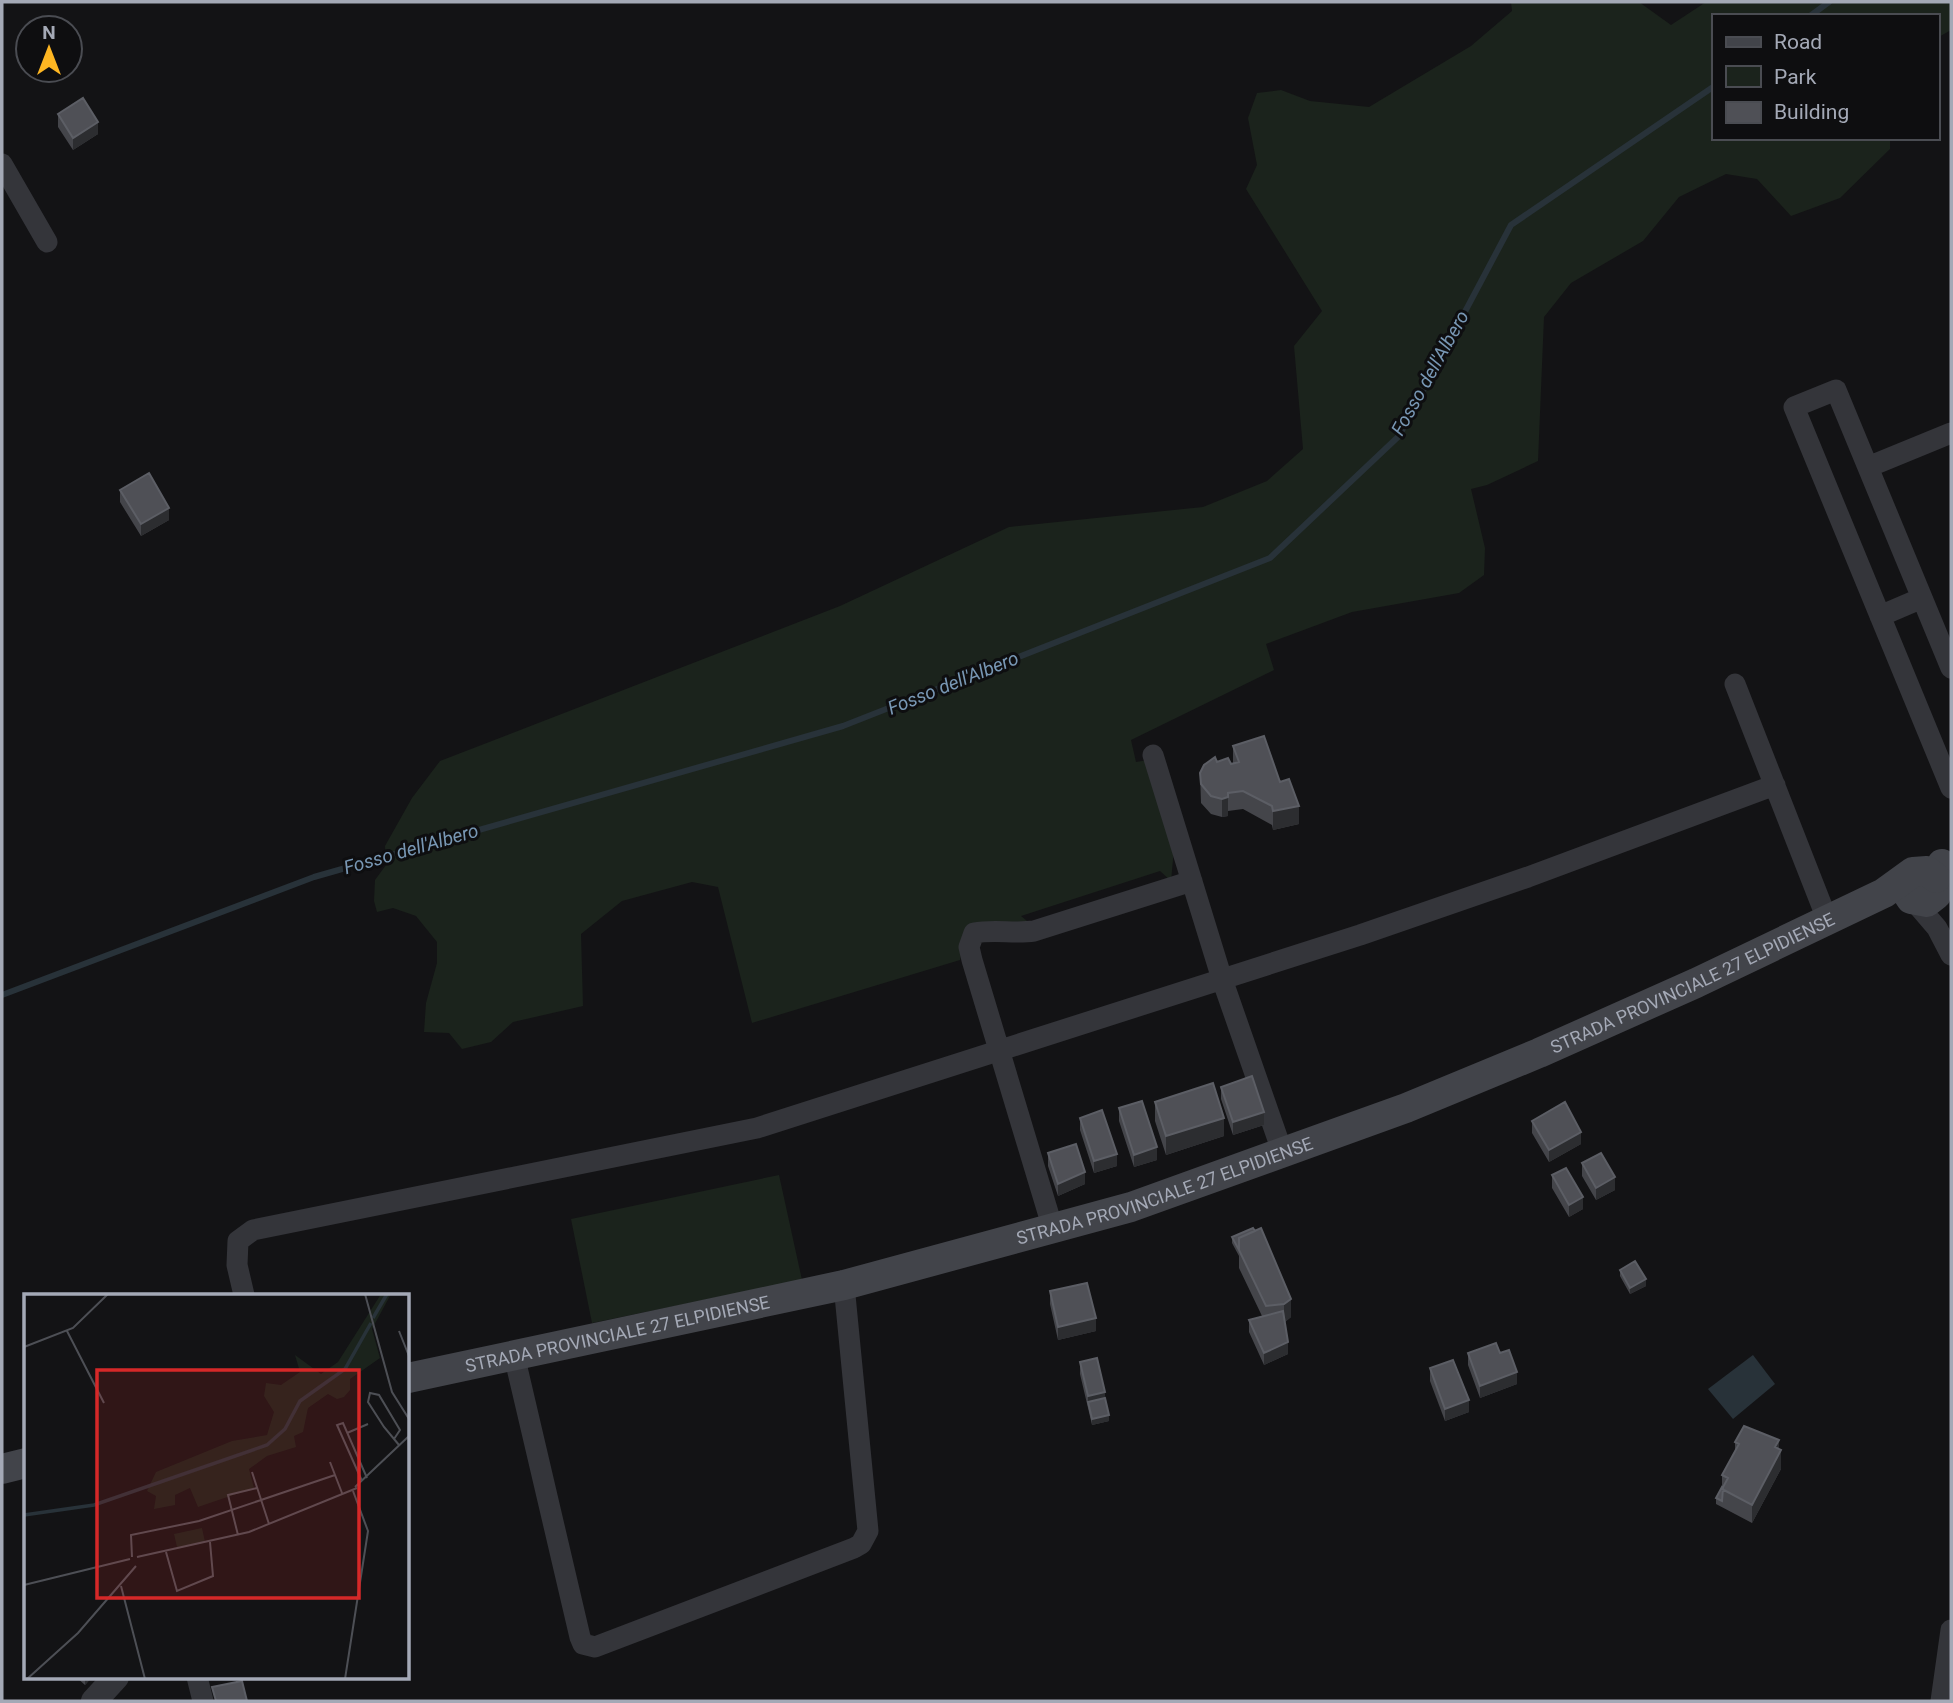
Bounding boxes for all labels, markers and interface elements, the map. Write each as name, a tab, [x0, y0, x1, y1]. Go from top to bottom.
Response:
north arrow	[14, 14, 84, 84]
legend	[1712, 14, 1939, 140]
text: N	[42, 21, 56, 44]
text: Road	[1774, 30, 1822, 54]
text: Park	[1774, 65, 1817, 89]
text: Building	[1774, 100, 1849, 124]
water label: Fosso dell'Albero	[1386, 307, 1474, 439]
water label: Fosso dell'Albero	[884, 646, 1022, 720]
water label: Fosso dell'Albero	[341, 819, 481, 879]
street label: STRADA PROVINCIALE 27 ELPIDIENSE	[1547, 908, 1838, 1057]
street label: STRADA PROVINCIALE 27 ELPIDIENSE	[1014, 1132, 1315, 1248]
street label: STRADA PROVINCIALE 27 ELPIDIENSE	[463, 1291, 771, 1376]
inset map	[24, 1294, 410, 1678]

